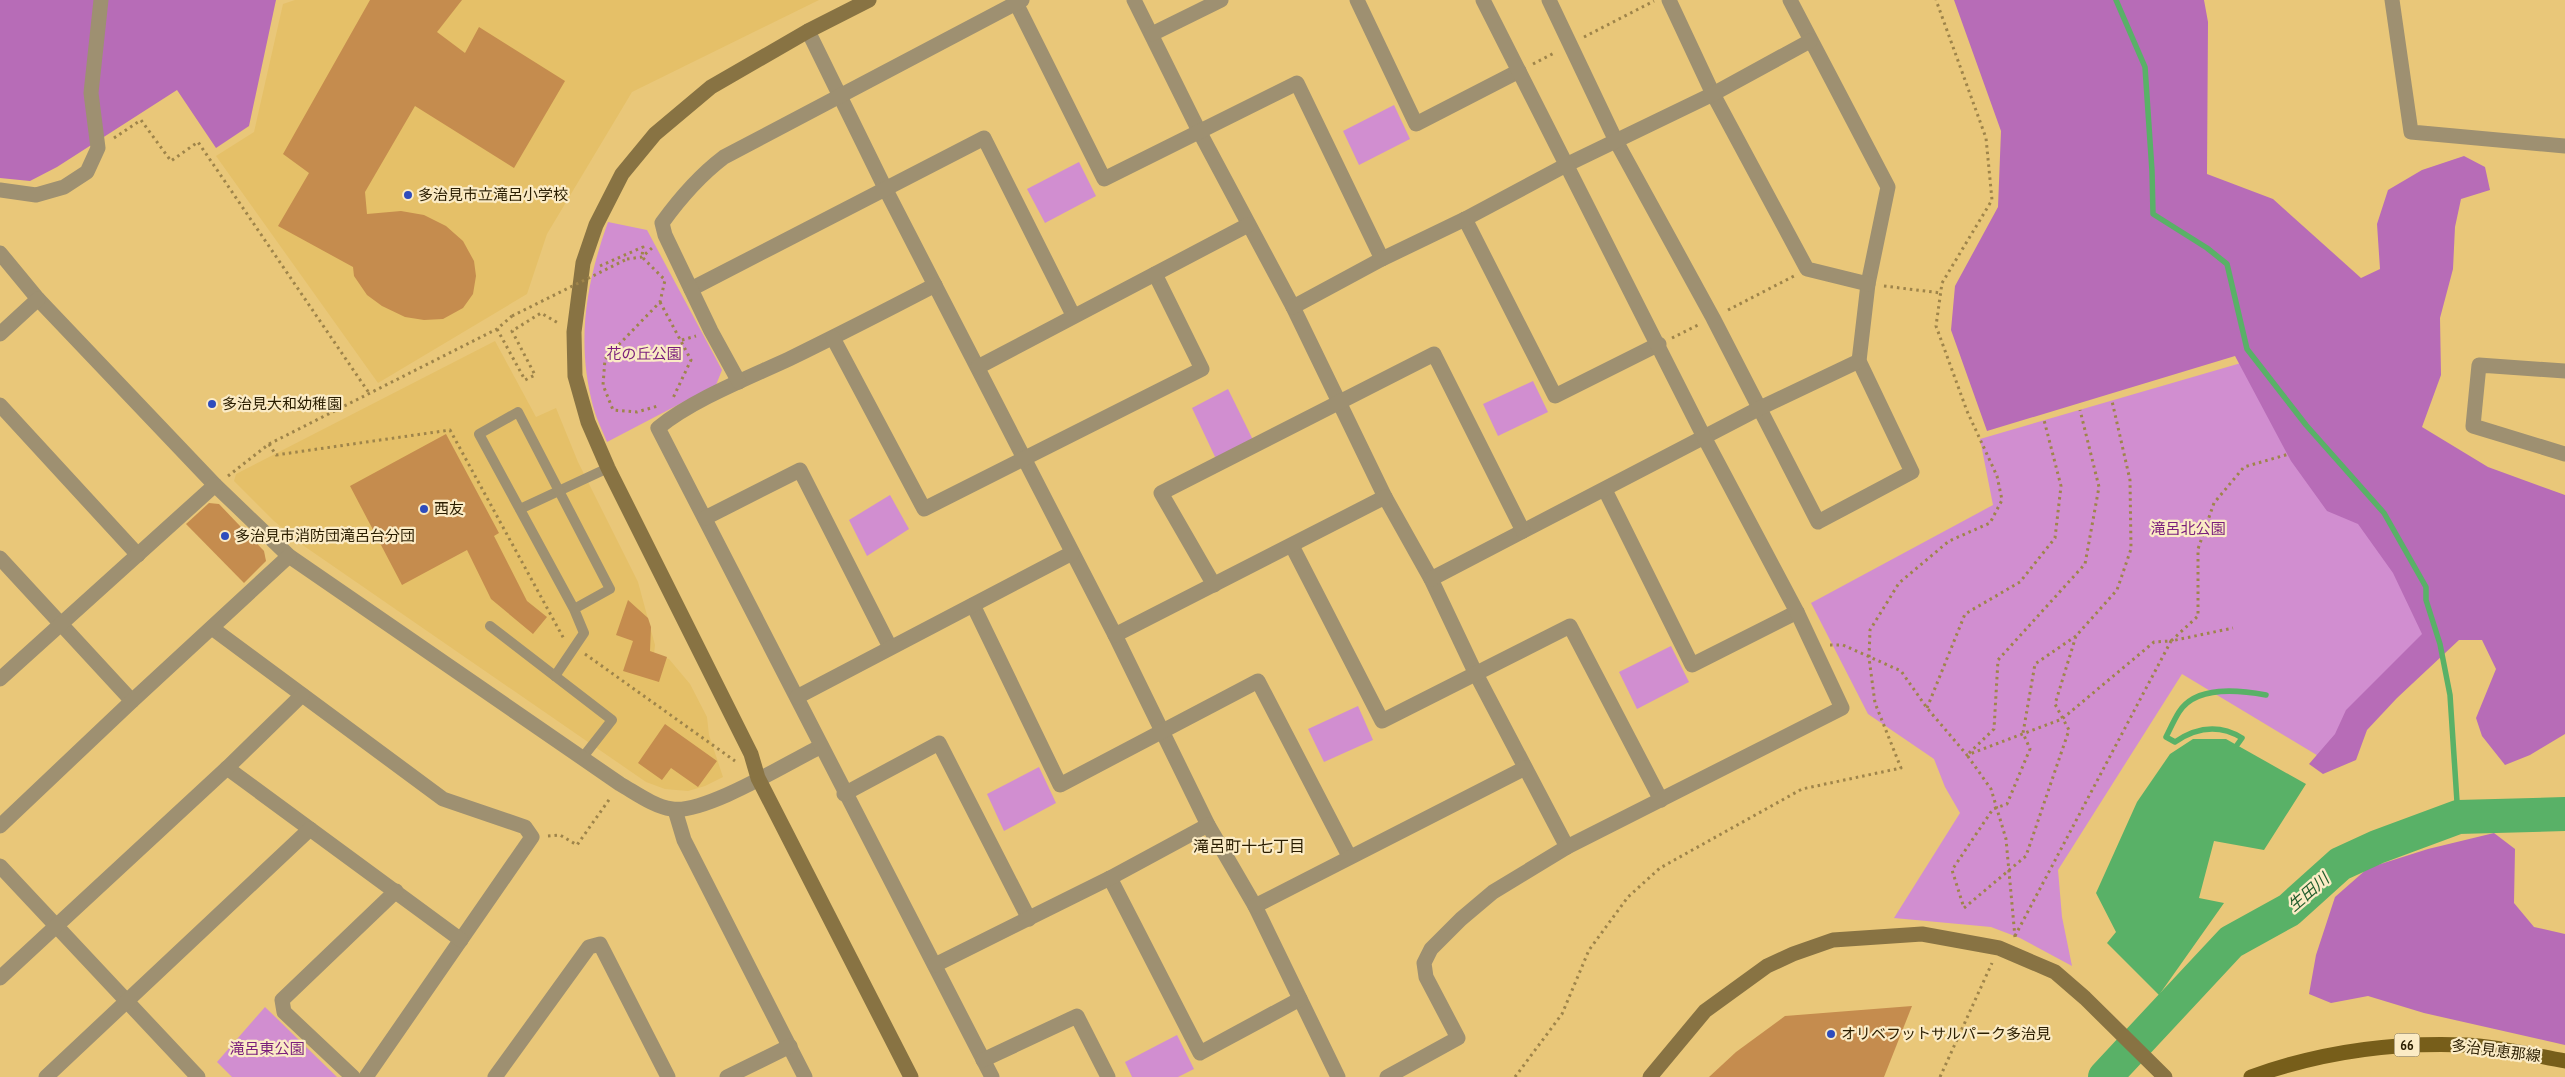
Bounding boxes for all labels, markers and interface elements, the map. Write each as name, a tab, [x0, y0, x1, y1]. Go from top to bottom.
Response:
place label: 多治見市立滝呂小学校	[418, 185, 568, 204]
marker: 多治見市立滝呂小学校	[402, 189, 414, 201]
park label: 花の丘公園	[606, 344, 682, 363]
place label: 多治見大和幼稚園	[222, 394, 342, 413]
marker: 多治見大和幼稚園	[206, 398, 218, 410]
place label: 西友	[434, 499, 464, 518]
marker: 西友	[418, 503, 430, 515]
park label: 滝呂北公園	[2150, 519, 2226, 538]
place label: 多治見市消防団滝呂台分団	[235, 526, 415, 545]
marker: 多治見市消防団滝呂台分団	[219, 530, 231, 542]
district label: 滝呂町十七丁目	[1193, 836, 1305, 856]
water label: 生田川	[2283, 867, 2334, 915]
place label: オリベフットサルパーク多治見	[1841, 1024, 2051, 1043]
marker: オリベフットサルパーク多治見	[1825, 1028, 1837, 1040]
road number: 66	[2394, 1034, 2420, 1056]
street label: 多治見恵那線	[2450, 1036, 2542, 1065]
park label: 滝呂東公園	[229, 1039, 305, 1058]

